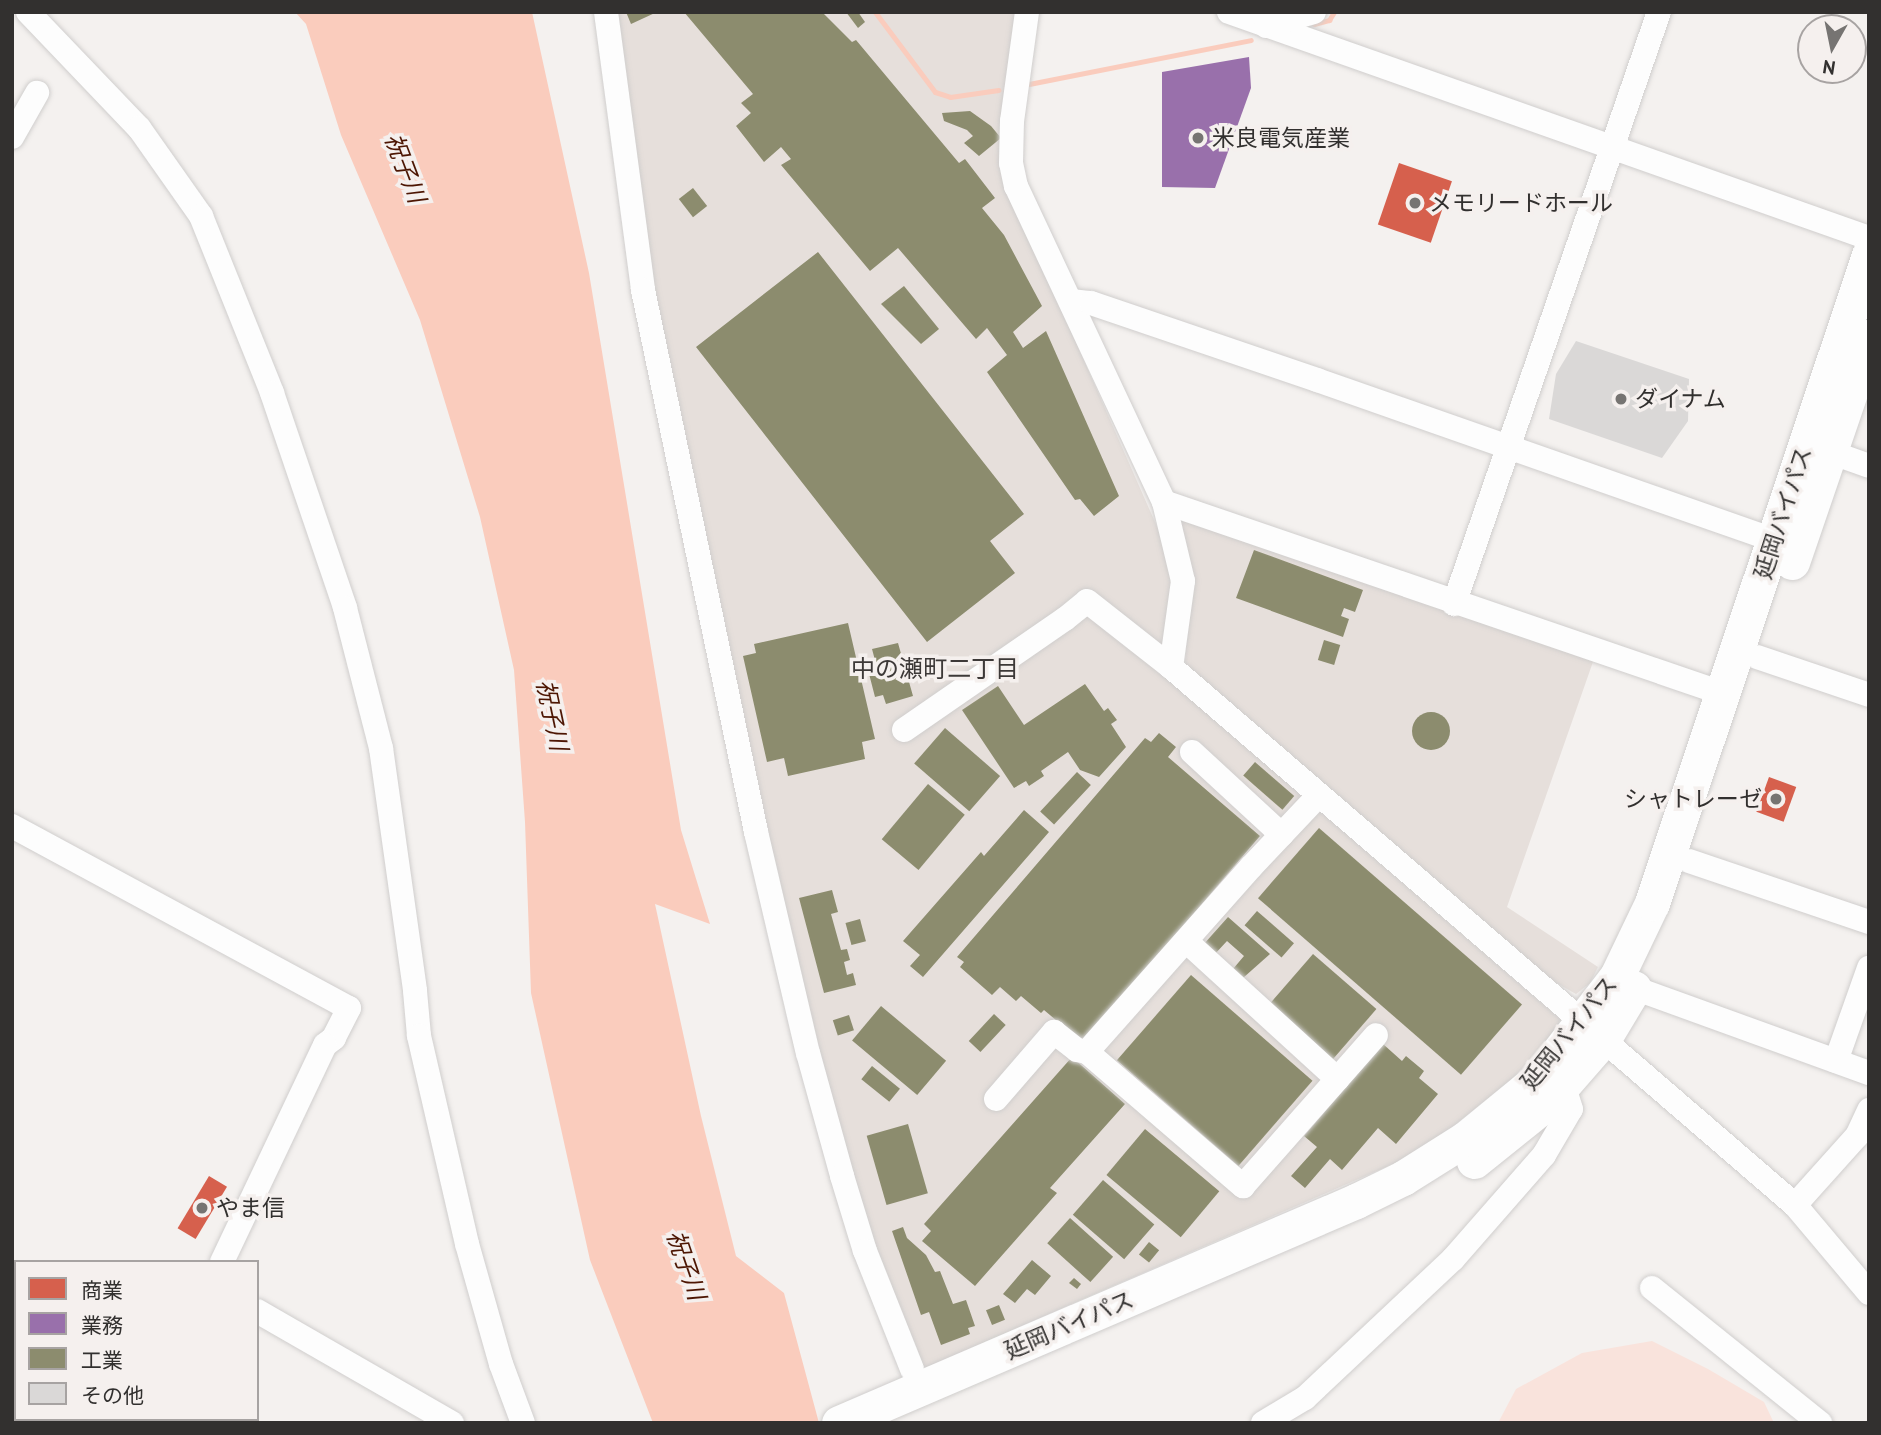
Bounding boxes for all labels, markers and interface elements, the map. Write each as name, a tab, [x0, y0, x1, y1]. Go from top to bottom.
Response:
north arrow	[1797, 14, 1867, 84]
text: N	[1821, 55, 1837, 81]
place label: 米良電気産業	[1212, 124, 1350, 152]
water label: 祝子川	[379, 129, 431, 207]
marker: 米良電気産業	[1190, 130, 1206, 146]
place label: メモリードホール	[1429, 189, 1613, 217]
marker: メモリードホール	[1407, 195, 1423, 211]
place label: ダイナム	[1635, 385, 1727, 413]
marker: ダイナム	[1613, 391, 1629, 407]
street label: 延岡バイパス	[1749, 443, 1817, 583]
district label: 中の瀬町二丁目	[851, 655, 1019, 683]
water label: 祝子川	[530, 677, 574, 753]
place label: シャトレーゼ	[1624, 785, 1762, 813]
marker: シャトレーゼ	[1768, 791, 1784, 807]
street label: 延岡バイパス	[1515, 971, 1623, 1095]
place label: やま信	[216, 1194, 285, 1222]
marker: やま信	[194, 1200, 210, 1216]
water label: 祝子川	[661, 1226, 711, 1304]
legend	[14, 1260, 259, 1421]
text: 商業	[81, 1277, 123, 1304]
street label: 延岡バイパス	[1000, 1285, 1138, 1365]
text: 業務	[81, 1312, 123, 1339]
text: 工業	[81, 1347, 123, 1374]
text: その他	[81, 1382, 144, 1409]

